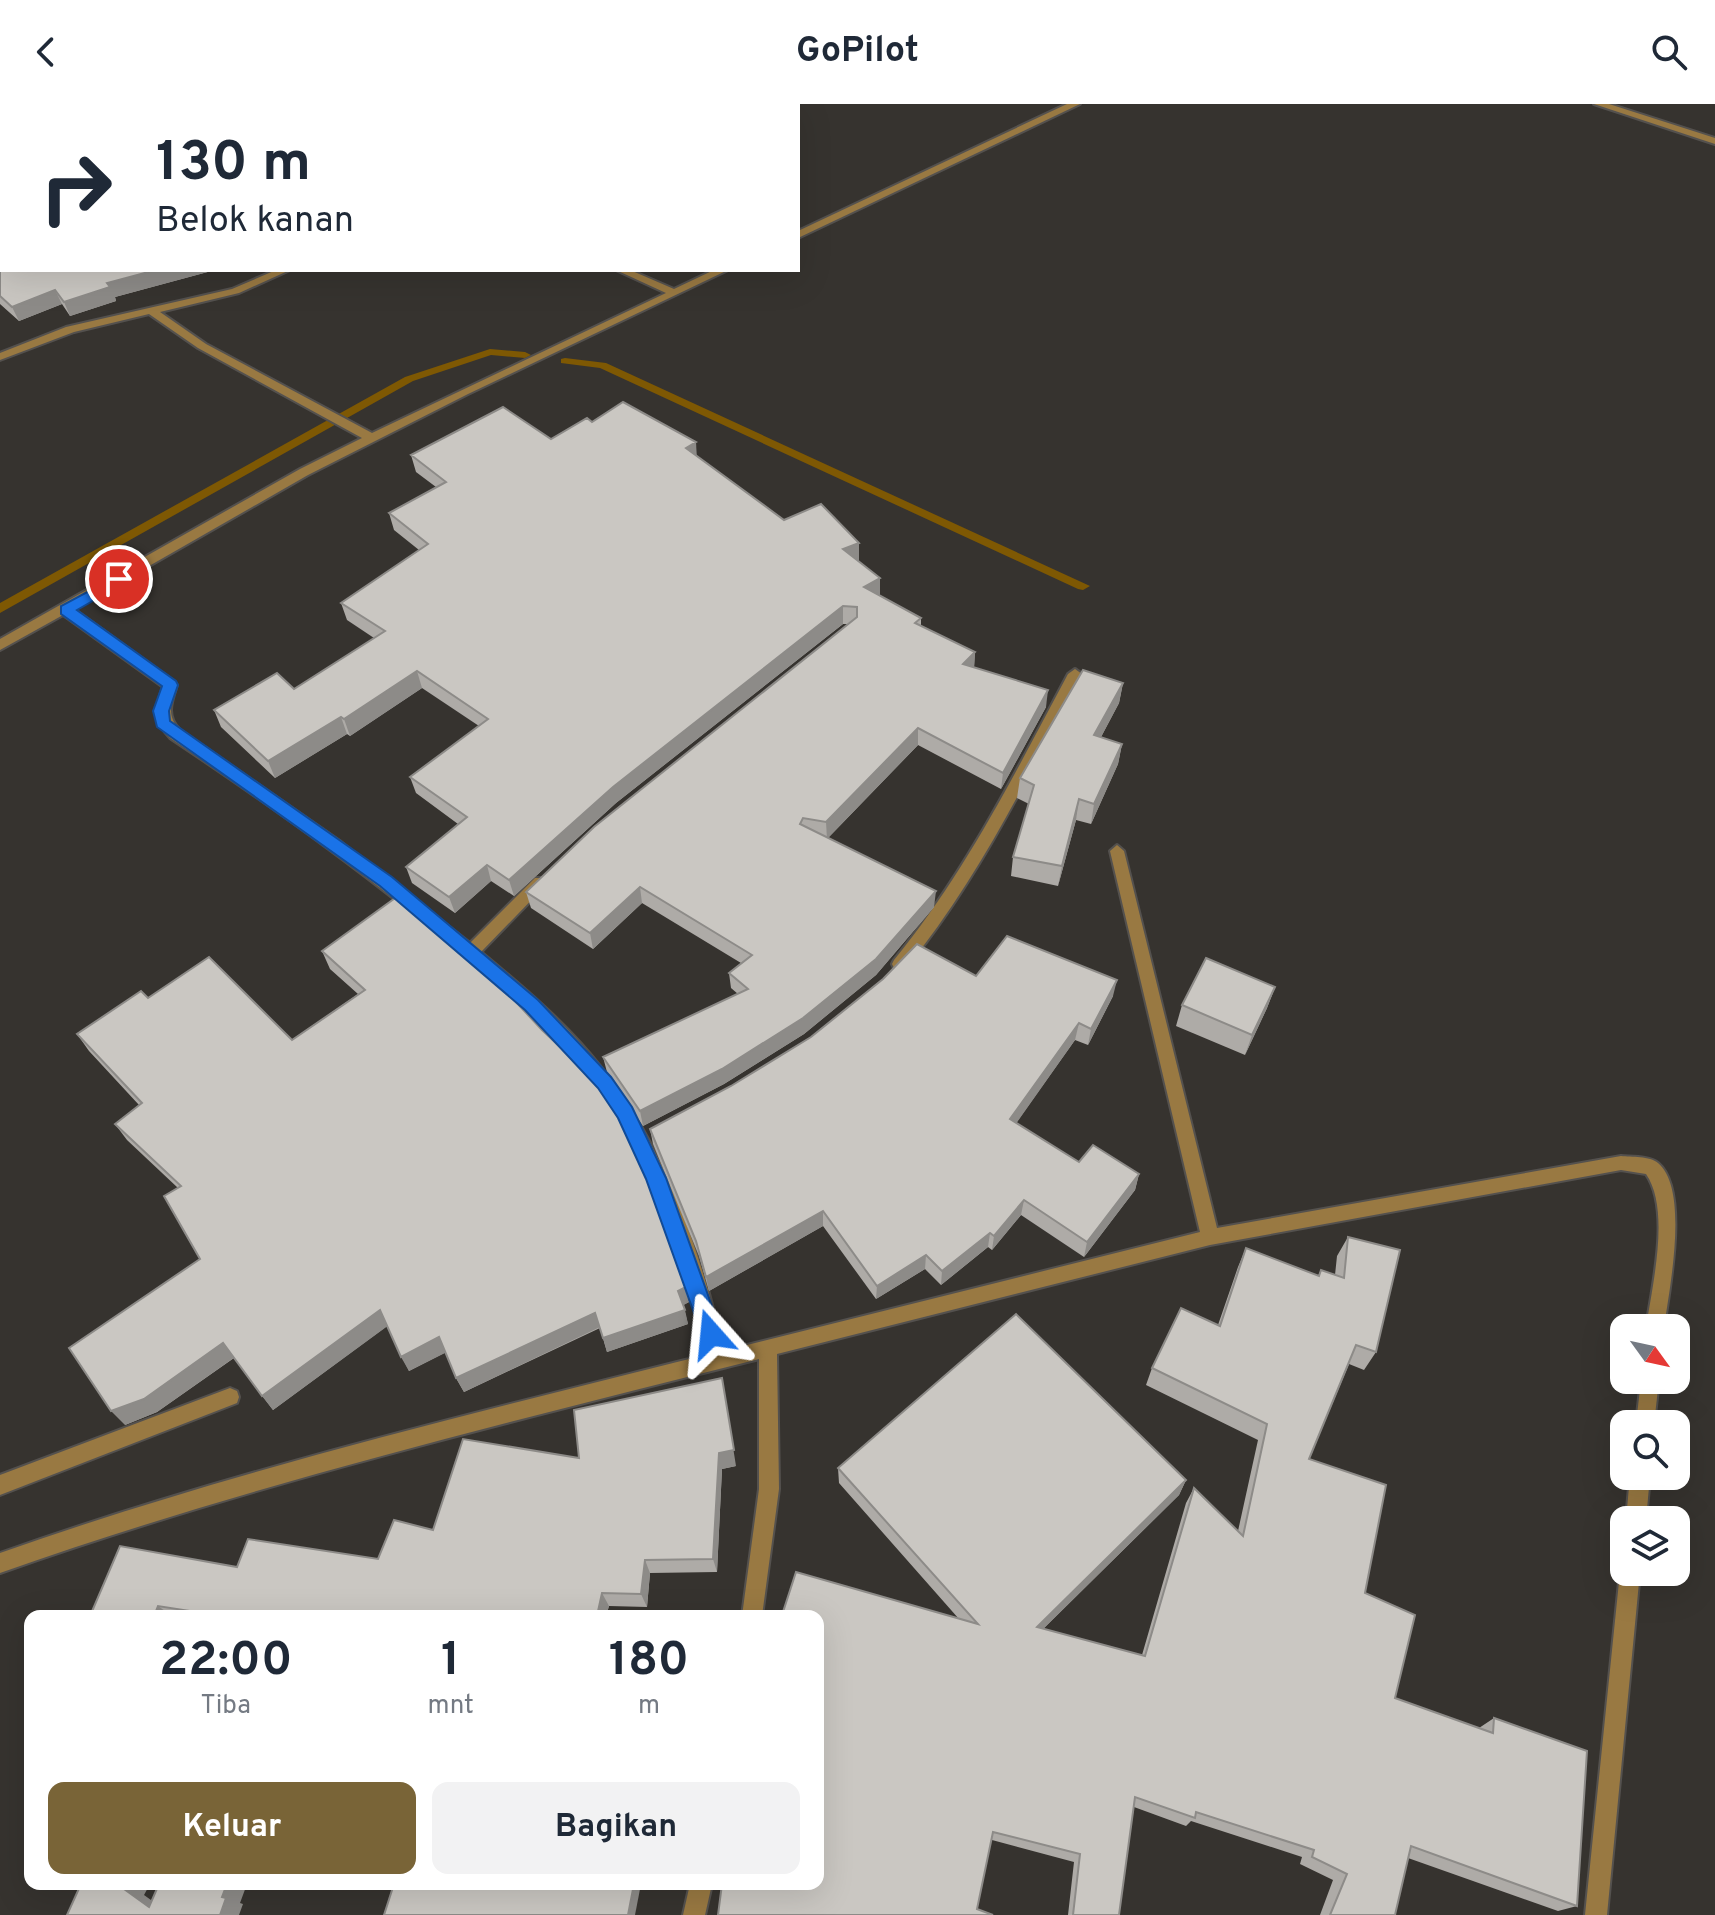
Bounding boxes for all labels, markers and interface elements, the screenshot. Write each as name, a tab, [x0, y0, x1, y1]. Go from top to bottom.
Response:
text: GoPilot	[796, 29, 919, 75]
icon: back	[24, 30, 68, 74]
icon: search	[1647, 30, 1691, 74]
text: 130 m	[156, 130, 311, 200]
icon: right	[24, 136, 128, 240]
text: Belok kanan	[156, 199, 354, 245]
pin	[85, 545, 153, 613]
icon: arrive	[97, 557, 141, 601]
position arrow	[669, 1292, 753, 1376]
north arrow	[1610, 1314, 1690, 1394]
map controls	[1610, 1314, 1690, 1586]
button: search	[1610, 1410, 1690, 1490]
button: layers	[1610, 1506, 1690, 1586]
text: 22:00	[159, 1632, 293, 1692]
text: 1	[441, 1632, 460, 1692]
text: 180	[609, 1632, 689, 1692]
text: Tiba	[201, 1690, 251, 1723]
text: mnt	[427, 1690, 474, 1723]
text: m	[638, 1690, 660, 1723]
button: Keluar	[48, 1782, 416, 1874]
button: Bagikan	[432, 1782, 800, 1874]

